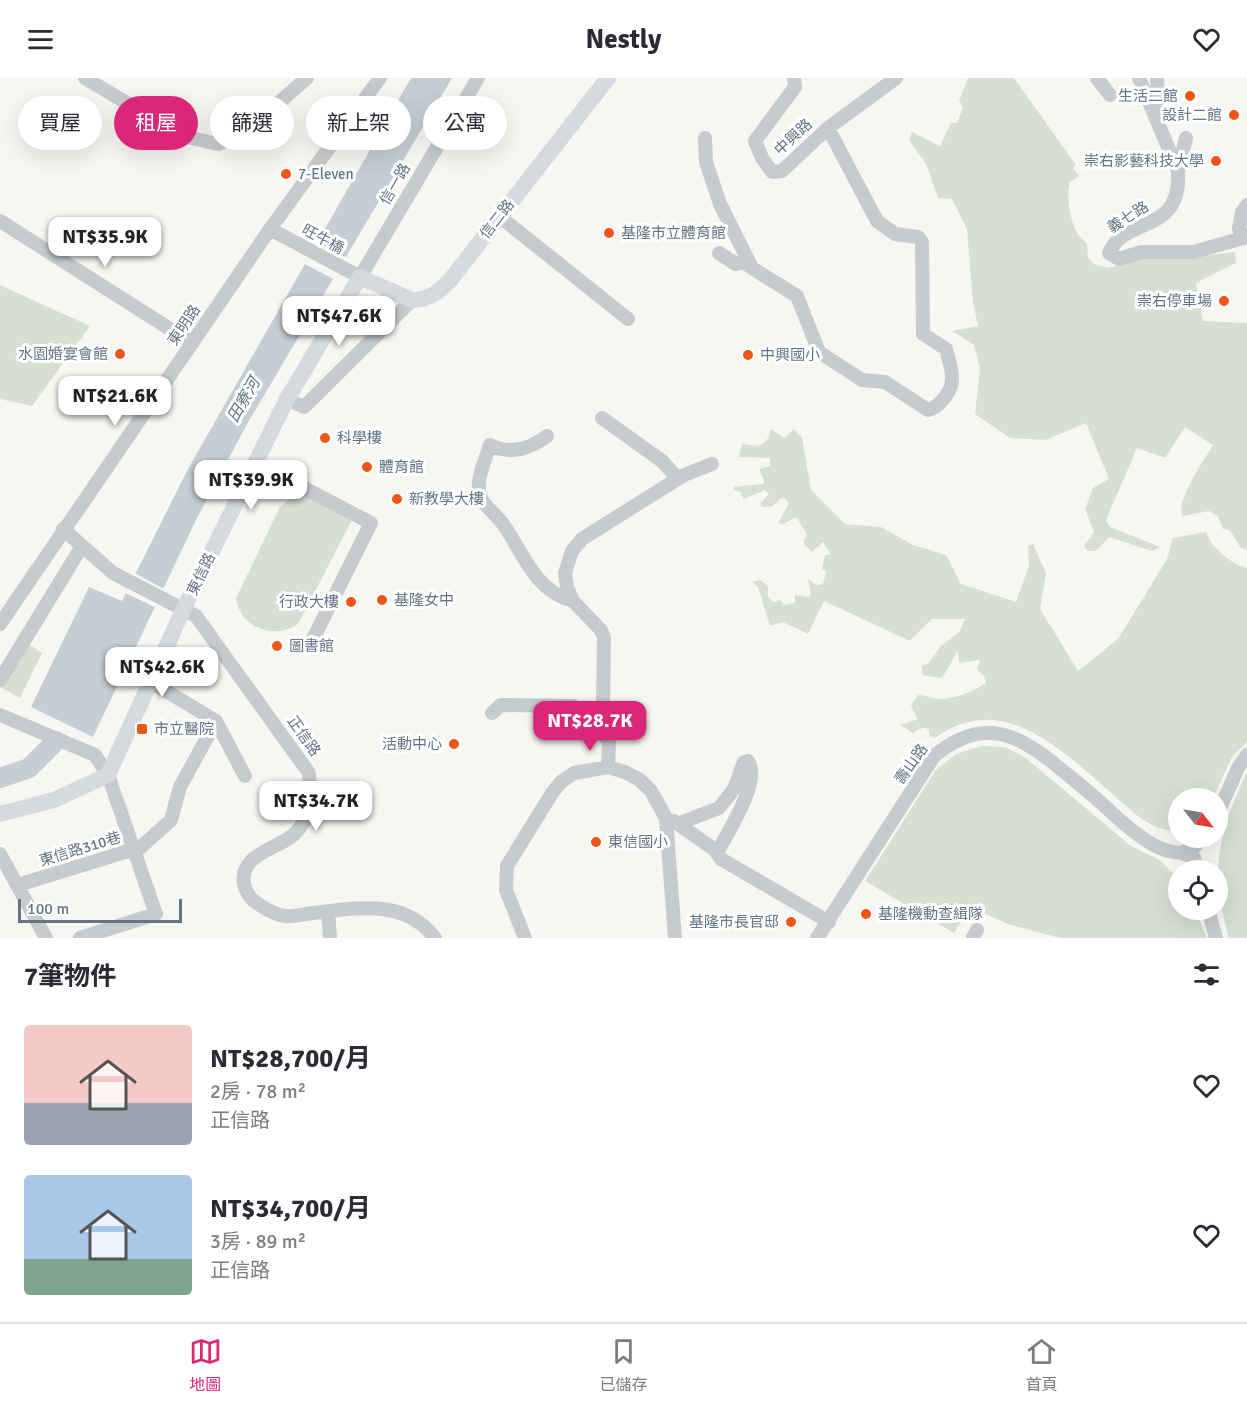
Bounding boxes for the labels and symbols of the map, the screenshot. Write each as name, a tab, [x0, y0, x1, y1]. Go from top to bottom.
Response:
place label: 生活二館	[1118, 87, 1178, 105]
marker: 生活二館	[1183, 89, 1197, 103]
place label: 設計二館	[1162, 106, 1222, 124]
marker: 設計二館	[1227, 108, 1241, 122]
street label: 中興路	[770, 115, 816, 159]
place label: 崇右影藝科技大學	[1084, 152, 1204, 170]
marker: 崇右影藝科技大學	[1209, 154, 1223, 168]
street label: 信一路	[376, 160, 414, 208]
place label: 7-Eleven	[298, 165, 354, 183]
marker: 7-Eleven	[279, 167, 293, 181]
street label: 信二路	[476, 196, 518, 242]
street label: 義七路	[1104, 197, 1152, 237]
pin: NT$35.9K	[43, 217, 167, 268]
street label: 旺牛橋	[299, 220, 347, 258]
place label: 基隆市立體育館	[621, 224, 726, 242]
marker: 基隆市立體育館	[602, 226, 616, 240]
place label: 崇右停車場	[1137, 292, 1212, 310]
marker: 崇右停車場	[1217, 294, 1231, 308]
pin: NT$47.6K	[277, 296, 401, 347]
street label: 東明路	[164, 301, 204, 349]
place label: 水園婚宴會館	[18, 345, 108, 363]
place label: 中興國小	[760, 346, 820, 364]
marker: 水園婚宴會館	[113, 347, 127, 361]
marker: 中興國小	[741, 348, 755, 362]
water label: 田寮河	[223, 372, 266, 426]
pin: NT$21.6K	[53, 376, 177, 427]
place label: 科學樓	[337, 429, 382, 447]
marker: 科學樓	[318, 431, 332, 445]
place label: 體育館	[379, 458, 424, 476]
pin: NT$39.9K	[189, 460, 313, 511]
marker: 體育館	[360, 460, 374, 474]
place label: 新教學大樓	[409, 490, 484, 508]
marker: 新教學大樓	[390, 492, 404, 506]
street label: 東信路	[183, 550, 219, 598]
place label: 基隆女中	[394, 591, 454, 609]
place label: 行政大樓	[279, 593, 339, 611]
marker: 基隆女中	[375, 593, 389, 607]
marker: 行政大樓	[344, 595, 358, 609]
place label: 圖書館	[289, 637, 334, 655]
marker: 圖書館	[270, 639, 284, 653]
pin: NT$42.6K	[100, 647, 224, 698]
pin: NT$28.7K	[528, 701, 652, 752]
street label: 正信路	[284, 712, 324, 760]
place label: 市立醫院	[154, 720, 214, 738]
marker: 市立醫院	[135, 722, 149, 736]
place label: 活動中心	[382, 735, 442, 753]
marker: 活動中心	[447, 737, 461, 751]
street label: 壽山路	[891, 740, 931, 788]
pin: NT$34.7K	[254, 781, 378, 832]
north arrow	[1168, 788, 1228, 848]
street label: 東信路310巷	[37, 828, 123, 870]
place label: 東信國小	[608, 833, 668, 851]
marker: 東信國小	[589, 835, 603, 849]
scale bar	[18, 896, 182, 924]
place label: 基隆機動查緝隊	[878, 905, 983, 923]
marker: 基隆機動查緝隊	[859, 907, 873, 921]
place label: 基隆市長官邸	[689, 913, 779, 931]
marker: 基隆市長官邸	[784, 915, 798, 929]

